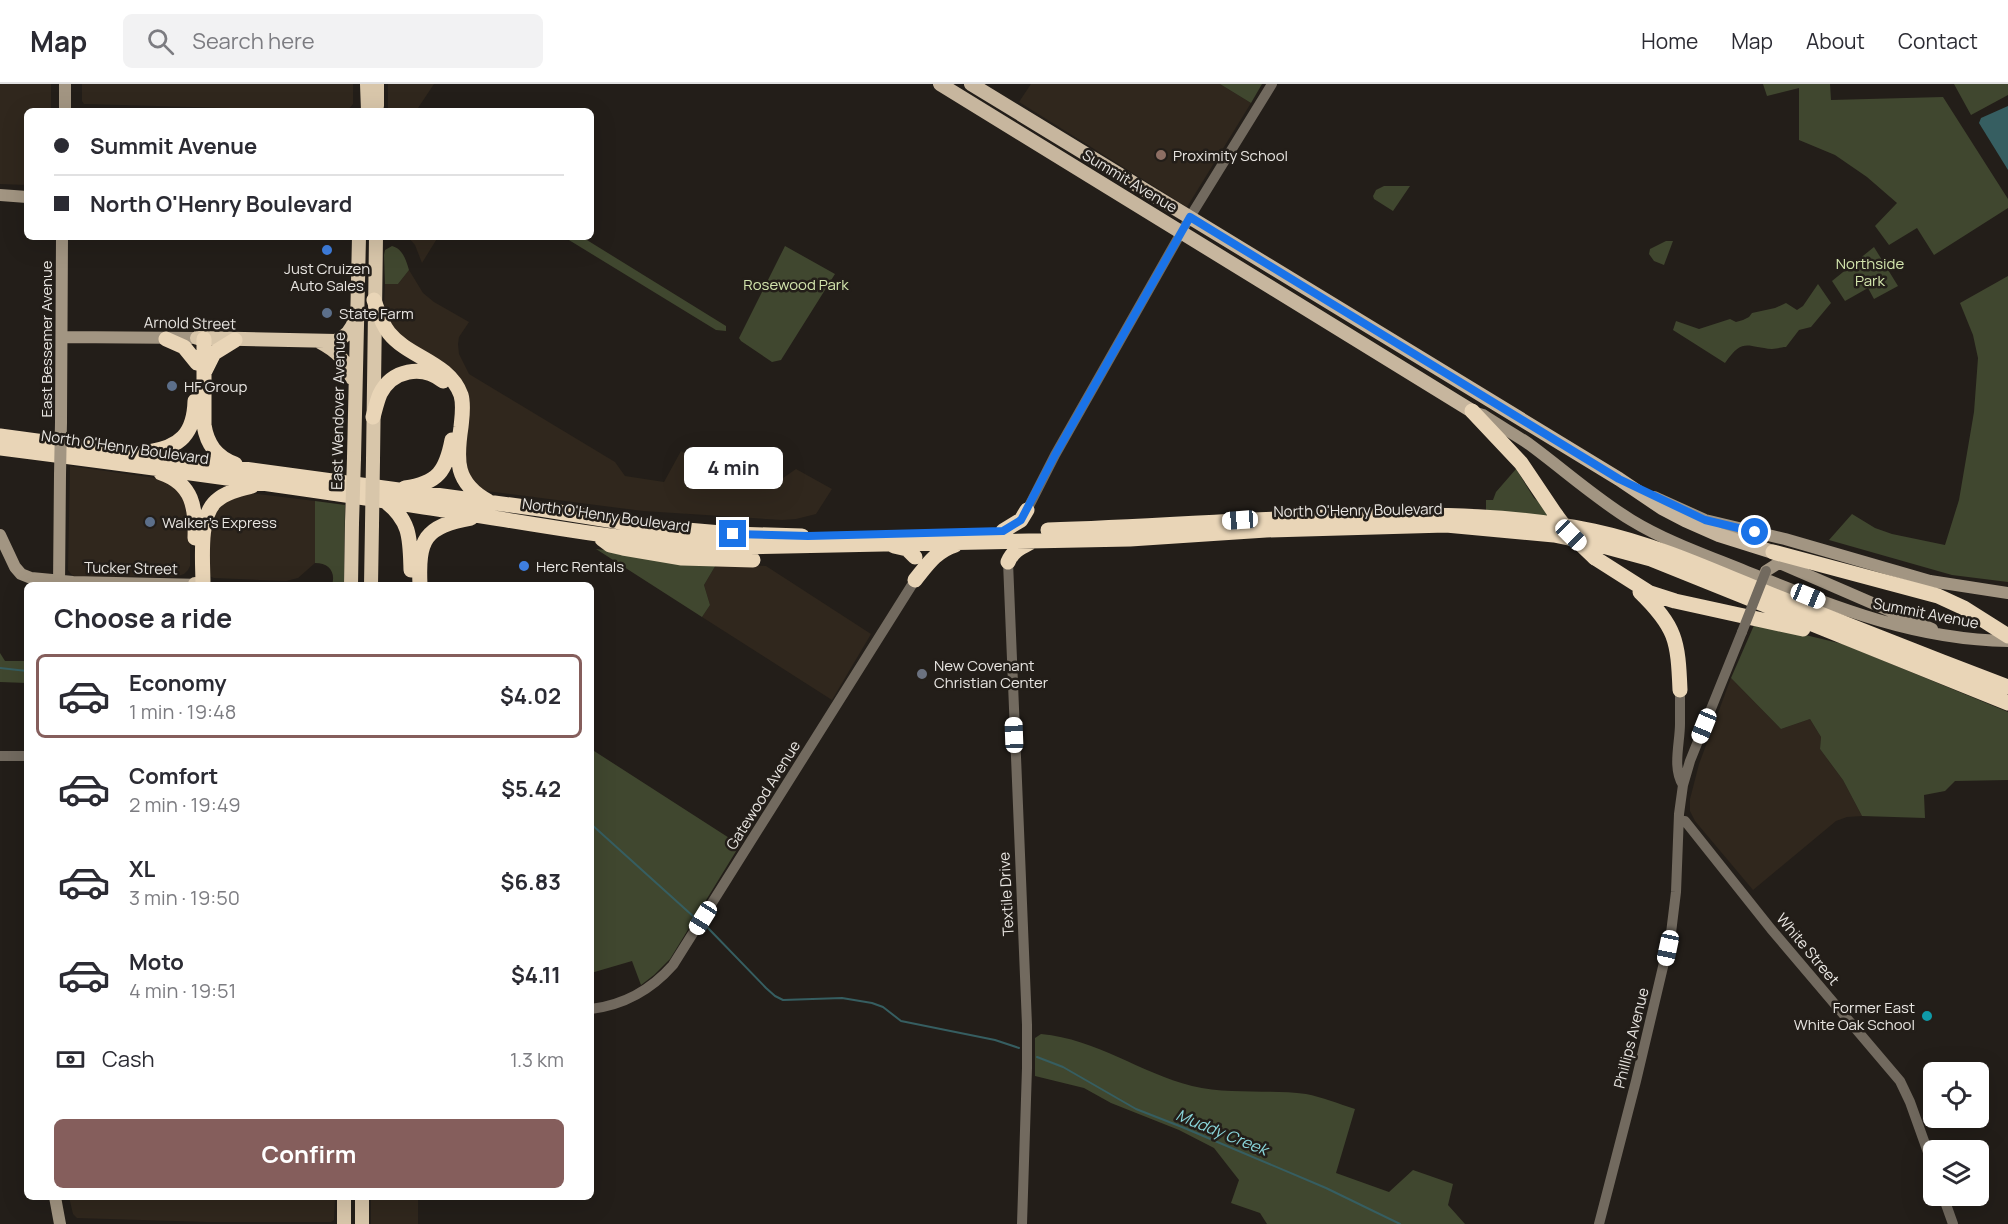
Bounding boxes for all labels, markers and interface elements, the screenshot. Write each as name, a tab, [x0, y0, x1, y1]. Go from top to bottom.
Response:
search box	[123, 14, 543, 68]
text: Map	[30, 22, 87, 60]
icon: search	[144, 25, 177, 58]
text: Search here	[192, 26, 315, 56]
text: Home	[1641, 27, 1698, 55]
text: Map	[1731, 27, 1773, 55]
text: About	[1806, 27, 1865, 55]
text: Contact	[1898, 27, 1978, 55]
text: Summit Avenue	[90, 131, 257, 161]
street label: Summit Avenue	[1079, 144, 1182, 218]
place label: Proximity School	[1173, 145, 1288, 166]
marker: Proximity School	[1154, 148, 1168, 162]
text: North O'Henry Boulevard	[90, 189, 352, 219]
marker: Just Cruizen Auto Sales	[320, 243, 334, 257]
park label: Northside Park	[1836, 253, 1904, 291]
place label: Just Cruizen Auto Sales	[284, 258, 370, 296]
street label: East Bessemer Avenue	[36, 260, 57, 418]
park label: Rosewood Park	[743, 274, 849, 295]
place label: State Farm	[339, 303, 414, 324]
marker: State Farm	[320, 306, 334, 320]
street label: Arnold Street	[144, 312, 236, 334]
street label: East Wendover Avenue	[326, 332, 350, 490]
place label: HF Group	[184, 376, 247, 397]
marker: HF Group	[165, 379, 179, 393]
street label: North O'Henry Boulevard	[40, 425, 210, 469]
callout: 4 min	[684, 447, 783, 489]
text: 4 min	[707, 454, 760, 481]
street label: North O'Henry Boulevard	[521, 493, 691, 537]
street label: North O'Henry Boulevard	[1273, 498, 1443, 522]
car	[1221, 510, 1259, 530]
place label: Walker's Express	[162, 512, 277, 533]
marker: Walker's Express	[143, 515, 157, 529]
car	[1552, 516, 1590, 554]
route start	[1741, 518, 1768, 545]
route end	[719, 520, 746, 547]
place label: Herc Rentals	[536, 556, 624, 577]
street label: Tucker Street	[84, 557, 178, 579]
marker: Herc Rentals	[517, 559, 531, 573]
car	[1788, 581, 1828, 611]
street label: Summit Avenue	[1871, 592, 1981, 634]
text: Choose a ride	[54, 599, 232, 636]
place label: New Covenant Christian Center	[934, 655, 1049, 693]
marker: New Covenant Christian Center	[915, 667, 929, 681]
text: Economy	[129, 668, 227, 698]
icon: car	[57, 669, 111, 723]
text: $4.02	[500, 681, 561, 711]
text: 1 min · 19:48	[129, 698, 236, 725]
car	[1689, 706, 1719, 746]
car	[1004, 717, 1024, 753]
street label: Gatewood Avenue	[721, 736, 805, 854]
text: Comfort	[129, 761, 218, 791]
icon: car	[57, 762, 111, 816]
text: $5.42	[501, 774, 561, 804]
text: 2 min · 19:49	[129, 791, 241, 818]
street label: Textile Drive	[993, 851, 1019, 936]
text: XL	[129, 854, 155, 884]
icon: car	[57, 855, 111, 909]
text: $6.83	[501, 867, 561, 897]
text: 3 min · 19:50	[129, 884, 240, 911]
car	[686, 898, 720, 938]
street label: White Street	[1772, 909, 1844, 989]
car	[1655, 929, 1681, 967]
text: Moto	[129, 947, 184, 977]
icon: car	[57, 948, 111, 1002]
text: $4.11	[511, 960, 561, 990]
text: 4 min · 19:51	[129, 977, 236, 1004]
street label: Phillips Avenue	[1608, 985, 1654, 1091]
place label: Former East White Oak School	[1794, 997, 1915, 1035]
marker: Former East White Oak School	[1920, 1009, 1934, 1023]
icon: cash	[54, 1043, 87, 1076]
text: Cash	[102, 1044, 155, 1074]
text: 1.3 km	[510, 1046, 564, 1073]
map controls	[1923, 1062, 1989, 1206]
button: locate	[1923, 1062, 1989, 1128]
water label: Muddy Creek	[1173, 1104, 1273, 1161]
button: Confirm	[54, 1119, 564, 1188]
button: layers	[1923, 1140, 1989, 1206]

